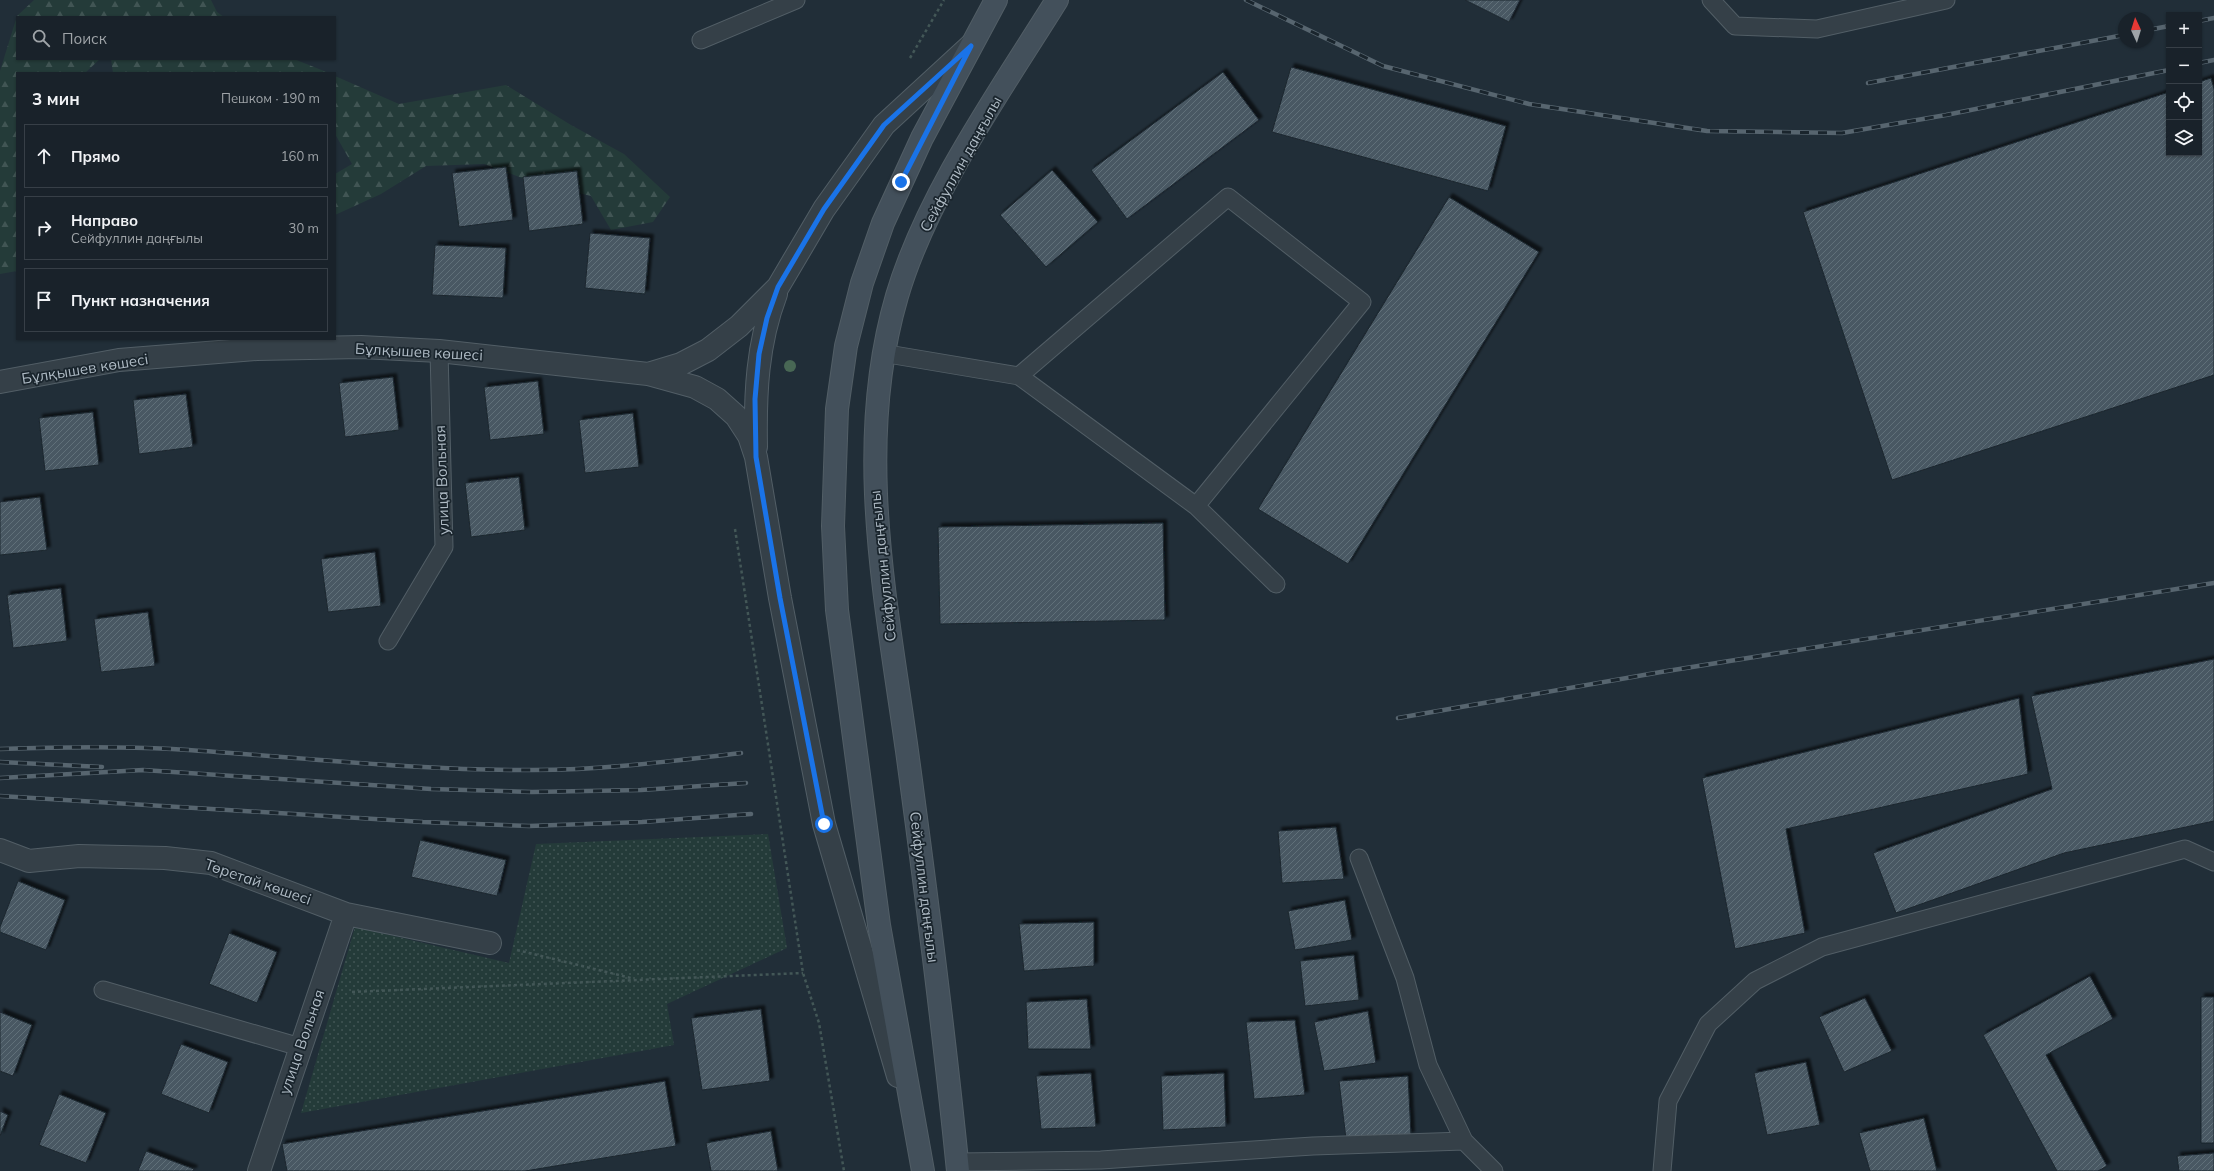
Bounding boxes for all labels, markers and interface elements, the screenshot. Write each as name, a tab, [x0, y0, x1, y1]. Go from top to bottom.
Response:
north arrow	[2118, 12, 2154, 48]
map controls	[2166, 12, 2202, 156]
button: +	[2166, 12, 2202, 48]
search box	[16, 16, 336, 60]
icon: search	[30, 27, 52, 49]
text: Поиск	[62, 29, 107, 48]
button: −	[2166, 48, 2202, 84]
button: locate	[2166, 84, 2202, 120]
text: 3 мин	[32, 88, 80, 109]
text: Пешком · 190 m	[221, 90, 320, 106]
street label: Сейфуллин даңғылы	[915, 93, 1006, 235]
button: layers	[2166, 120, 2202, 156]
icon: ahead	[33, 145, 55, 167]
text: Прямо	[71, 147, 120, 166]
text: 160 m	[281, 148, 319, 164]
route end	[892, 173, 910, 191]
text: Направо	[71, 211, 138, 230]
icon: right	[33, 217, 55, 239]
text: 30 m	[289, 220, 319, 236]
text: Сейфуллин даңғылы	[71, 230, 203, 246]
icon: arrive	[33, 289, 55, 311]
text: Пункт назначения	[71, 291, 210, 310]
street label: Бұлқышев көшесі	[355, 339, 483, 364]
street label: Бұлқышев көшесі	[20, 349, 150, 388]
street label: улица Вольная	[430, 425, 453, 535]
street label: Сейфуллин даңғылы	[865, 489, 900, 643]
street label: Сейфуллин даңғылы	[906, 810, 943, 964]
route start	[815, 815, 833, 833]
street label: Төретай көшесі	[202, 854, 314, 909]
street label: улица Вольная	[275, 987, 328, 1097]

